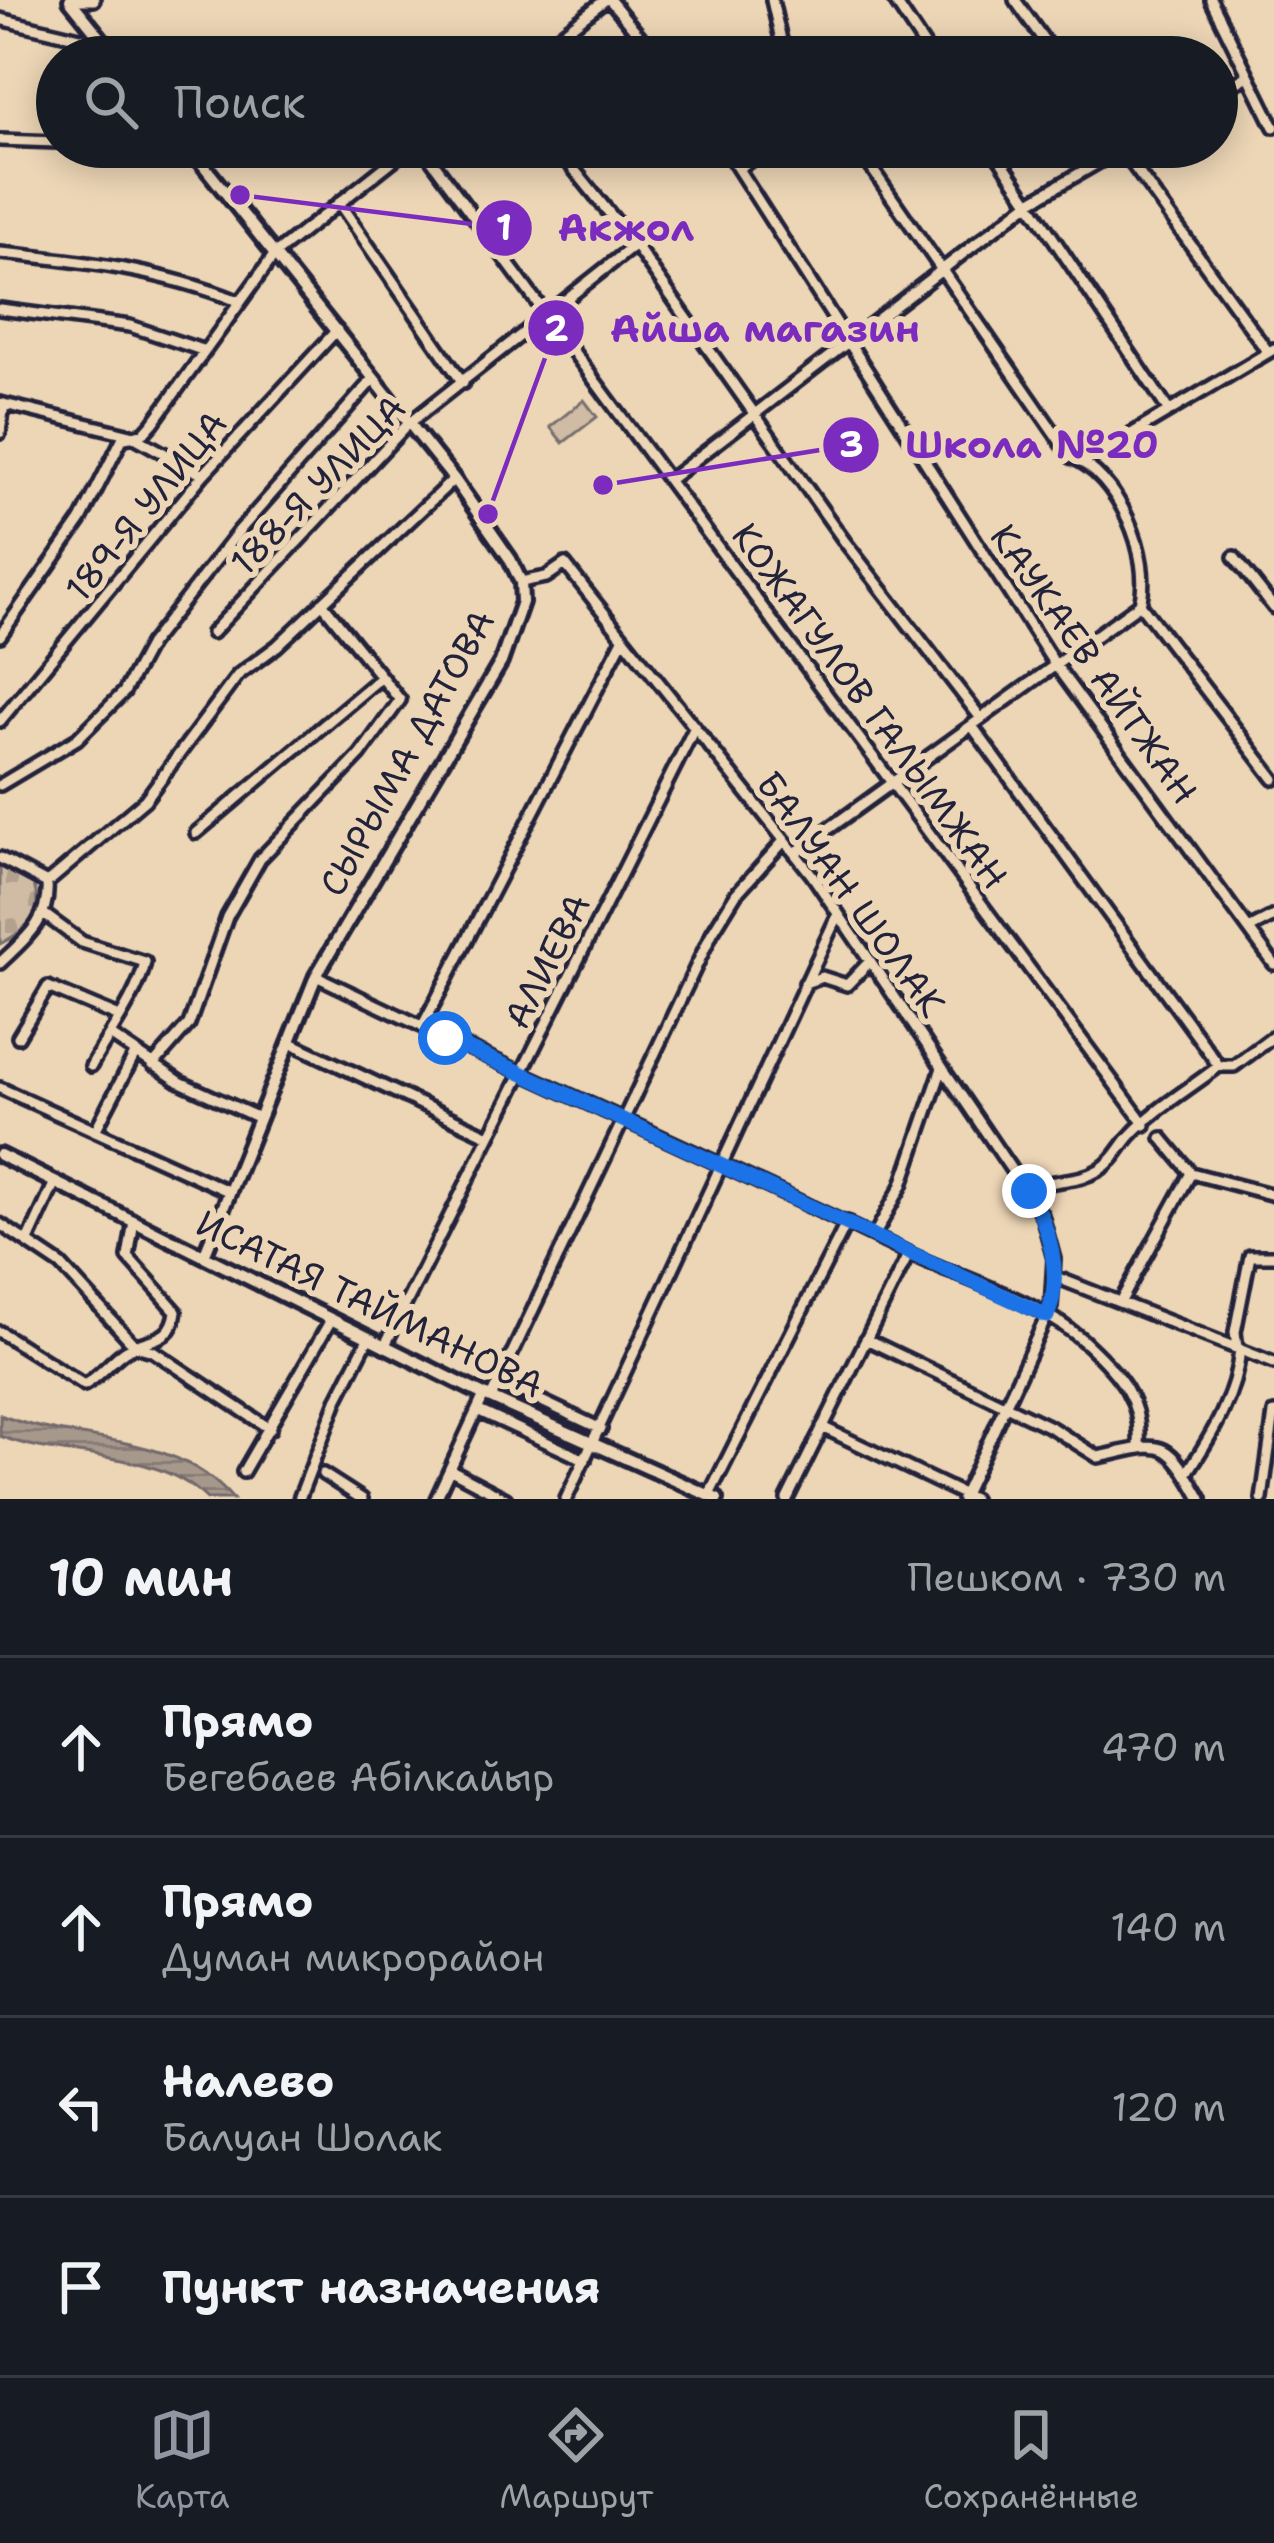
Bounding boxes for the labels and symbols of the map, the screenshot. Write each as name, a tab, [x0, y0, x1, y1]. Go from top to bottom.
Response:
callout: Акжол	[474, 190, 719, 265]
text: Акжол	[558, 201, 694, 253]
text: 1	[496, 203, 512, 252]
callout: Айша магазин	[526, 291, 943, 366]
text: Айша магазин	[610, 302, 920, 354]
text: 2	[543, 304, 569, 353]
street label: 188-Я УЛИЦА	[219, 384, 417, 586]
street label: 189-Я УЛИЦА	[54, 400, 238, 612]
callout: Школа №20	[821, 407, 1182, 482]
text: Школа №20	[905, 418, 1159, 470]
text: 3	[838, 420, 864, 469]
street label: КОЖАГУЛОВ ГАЛЫМЖАН	[720, 513, 1020, 899]
street label: КАУКАЕВ АЙТЖАН	[979, 514, 1209, 814]
street label: СЫРЫМА ДАТОВА	[308, 601, 506, 905]
street label: БАЛУАН ШОЛАК	[745, 761, 957, 1027]
street label: АЛИЕВА	[492, 885, 602, 1037]
route start	[418, 1011, 472, 1065]
route end	[1002, 1164, 1056, 1218]
street label: ИСАТАЯ ТАЙМАНОВА	[188, 1199, 552, 1409]

